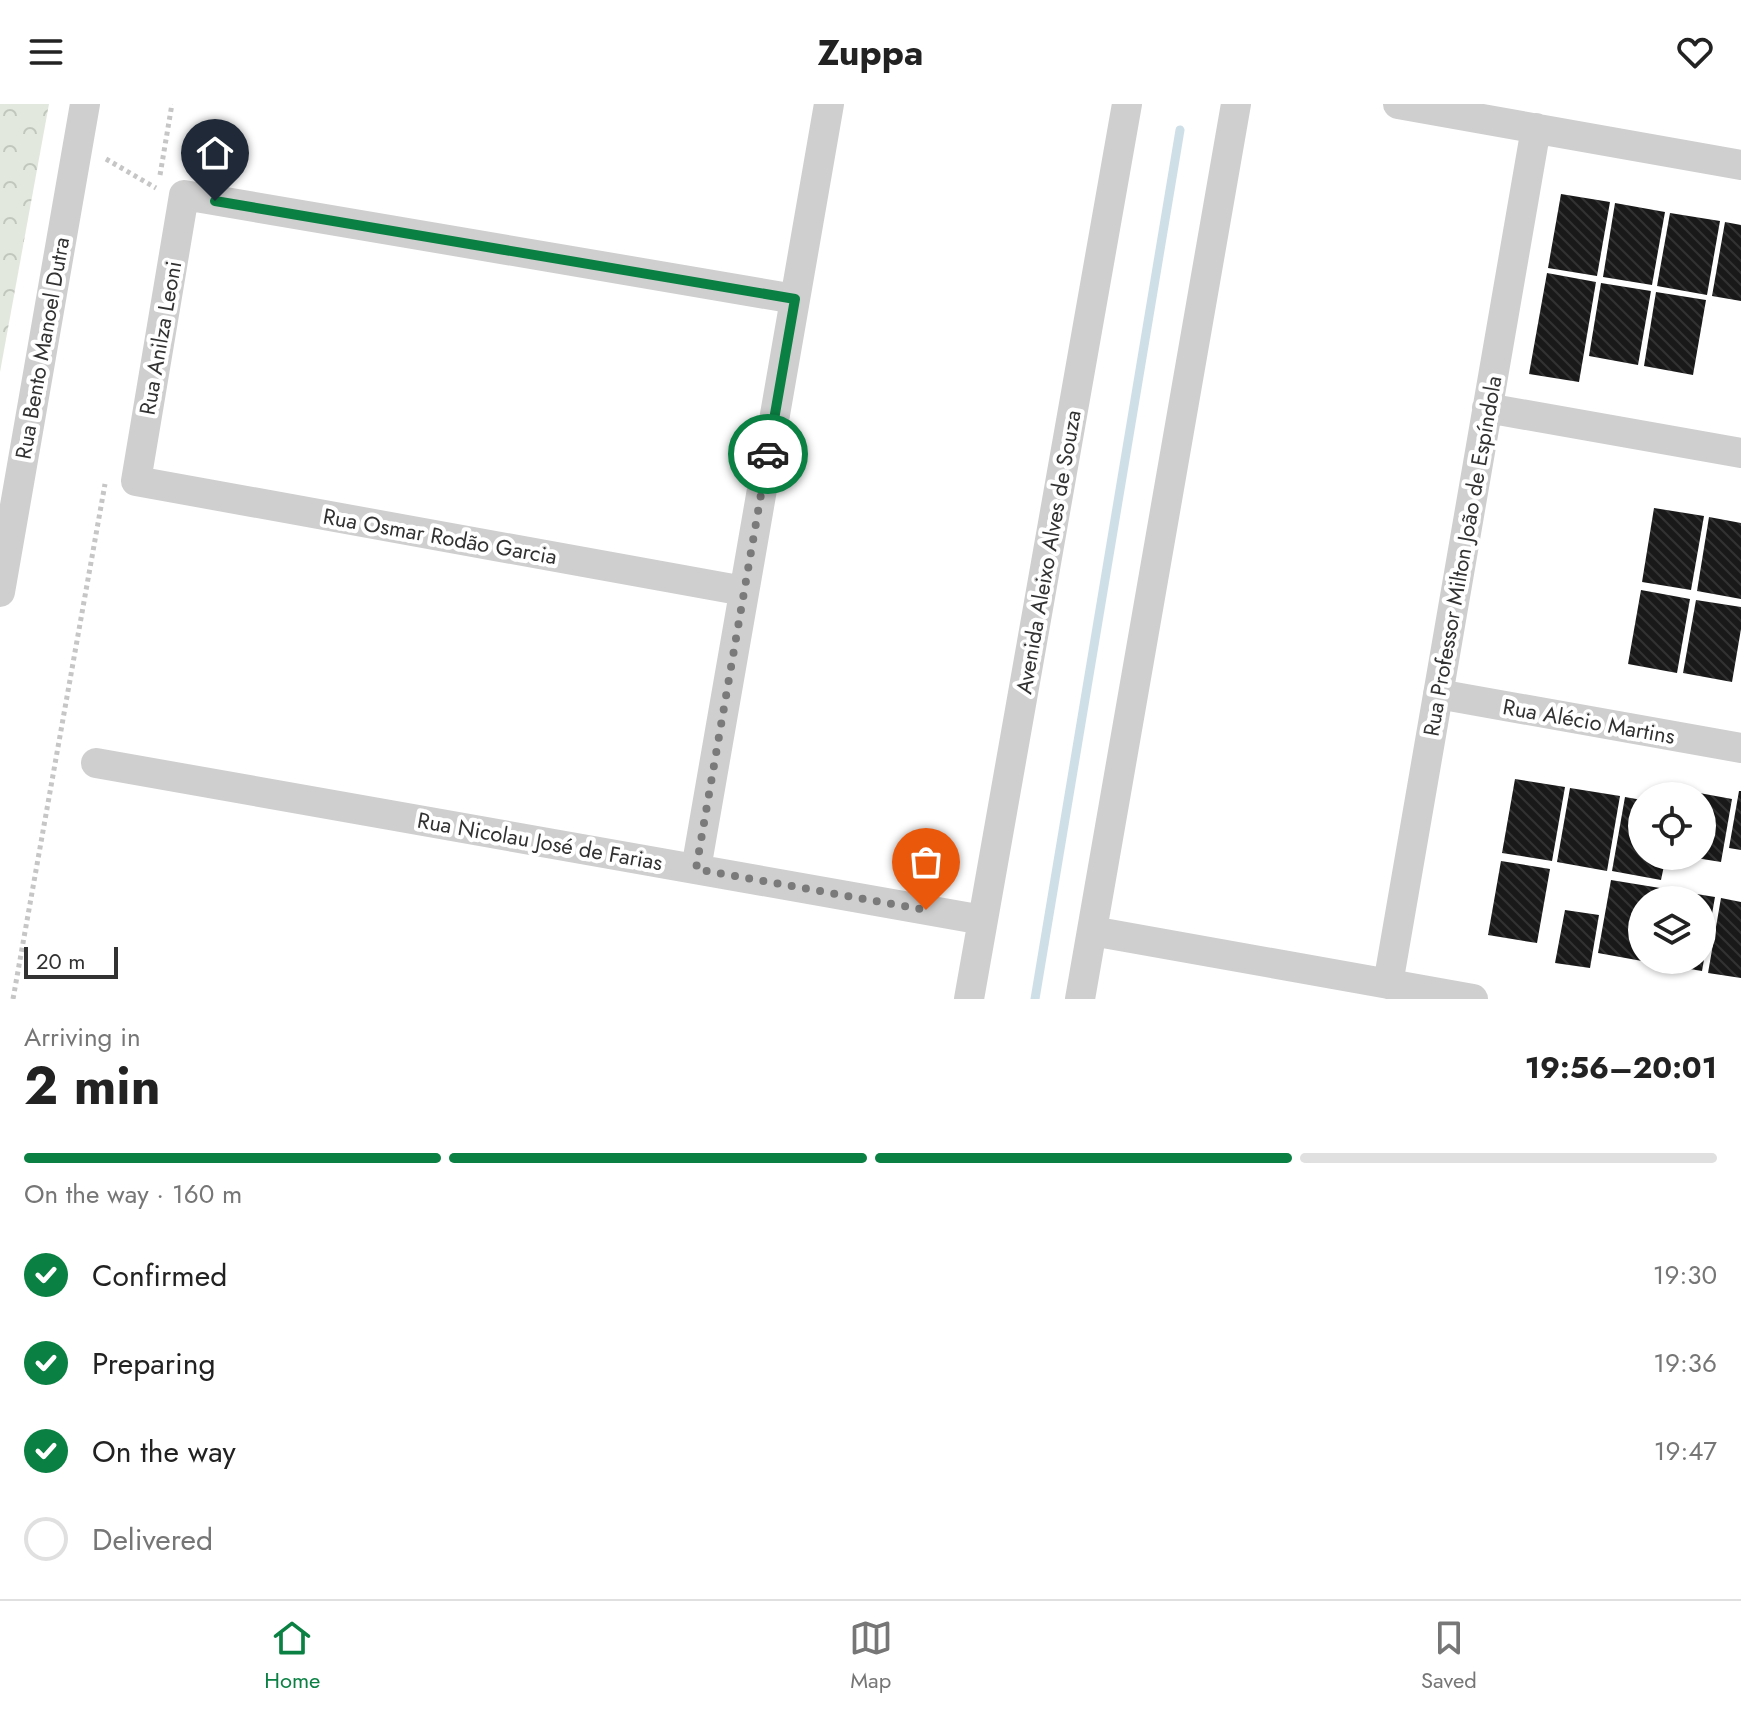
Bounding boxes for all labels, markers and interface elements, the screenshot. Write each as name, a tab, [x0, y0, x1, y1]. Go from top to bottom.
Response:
text: Zuppa	[818, 26, 923, 78]
icon: menu	[24, 30, 68, 74]
icon: heart	[1673, 30, 1717, 74]
pin	[181, 119, 249, 201]
icon: home	[193, 131, 237, 175]
street label: Rua Bento Manoel Dutra	[7, 234, 77, 462]
street label: Rua Anilza Leoni	[131, 259, 189, 417]
street label: Rua Professor Milton João de Espíndola	[1415, 373, 1509, 739]
street label: Avenida Aleixo Alves de Souza	[1007, 408, 1089, 696]
courier	[728, 414, 808, 494]
icon: car	[746, 432, 790, 476]
street label: Rua Osmar Rodão Garcia	[321, 500, 559, 572]
street label: Rua Alécio Martins	[1500, 690, 1678, 752]
map controls	[1628, 782, 1716, 974]
button: locate	[1628, 782, 1716, 870]
street label: Rua Nicolau José de Farias	[415, 804, 665, 878]
pin	[892, 828, 960, 910]
icon: bag	[904, 840, 948, 884]
button: layers	[1628, 886, 1716, 974]
scale bar	[24, 943, 118, 979]
text: 20 m	[36, 945, 85, 977]
text: Arriving in	[24, 1018, 141, 1056]
text: 19:56–20:01	[1525, 1046, 1717, 1089]
text: 2 min	[24, 1048, 161, 1124]
text: On the way · 160 m	[24, 1175, 242, 1213]
icon: check	[24, 1253, 68, 1297]
text: Confirmed	[92, 1254, 227, 1297]
text: 19:30	[1653, 1256, 1717, 1294]
icon: check	[24, 1341, 68, 1385]
text: Preparing	[92, 1342, 216, 1385]
text: 19:36	[1653, 1344, 1717, 1382]
icon: check	[24, 1429, 68, 1473]
text: On the way	[92, 1430, 236, 1473]
text: 19:47	[1654, 1432, 1717, 1470]
text: Delivered	[92, 1518, 213, 1561]
tab: Home	[264, 1616, 320, 1696]
tab: Map	[849, 1616, 893, 1696]
tab: Saved	[1421, 1616, 1477, 1696]

